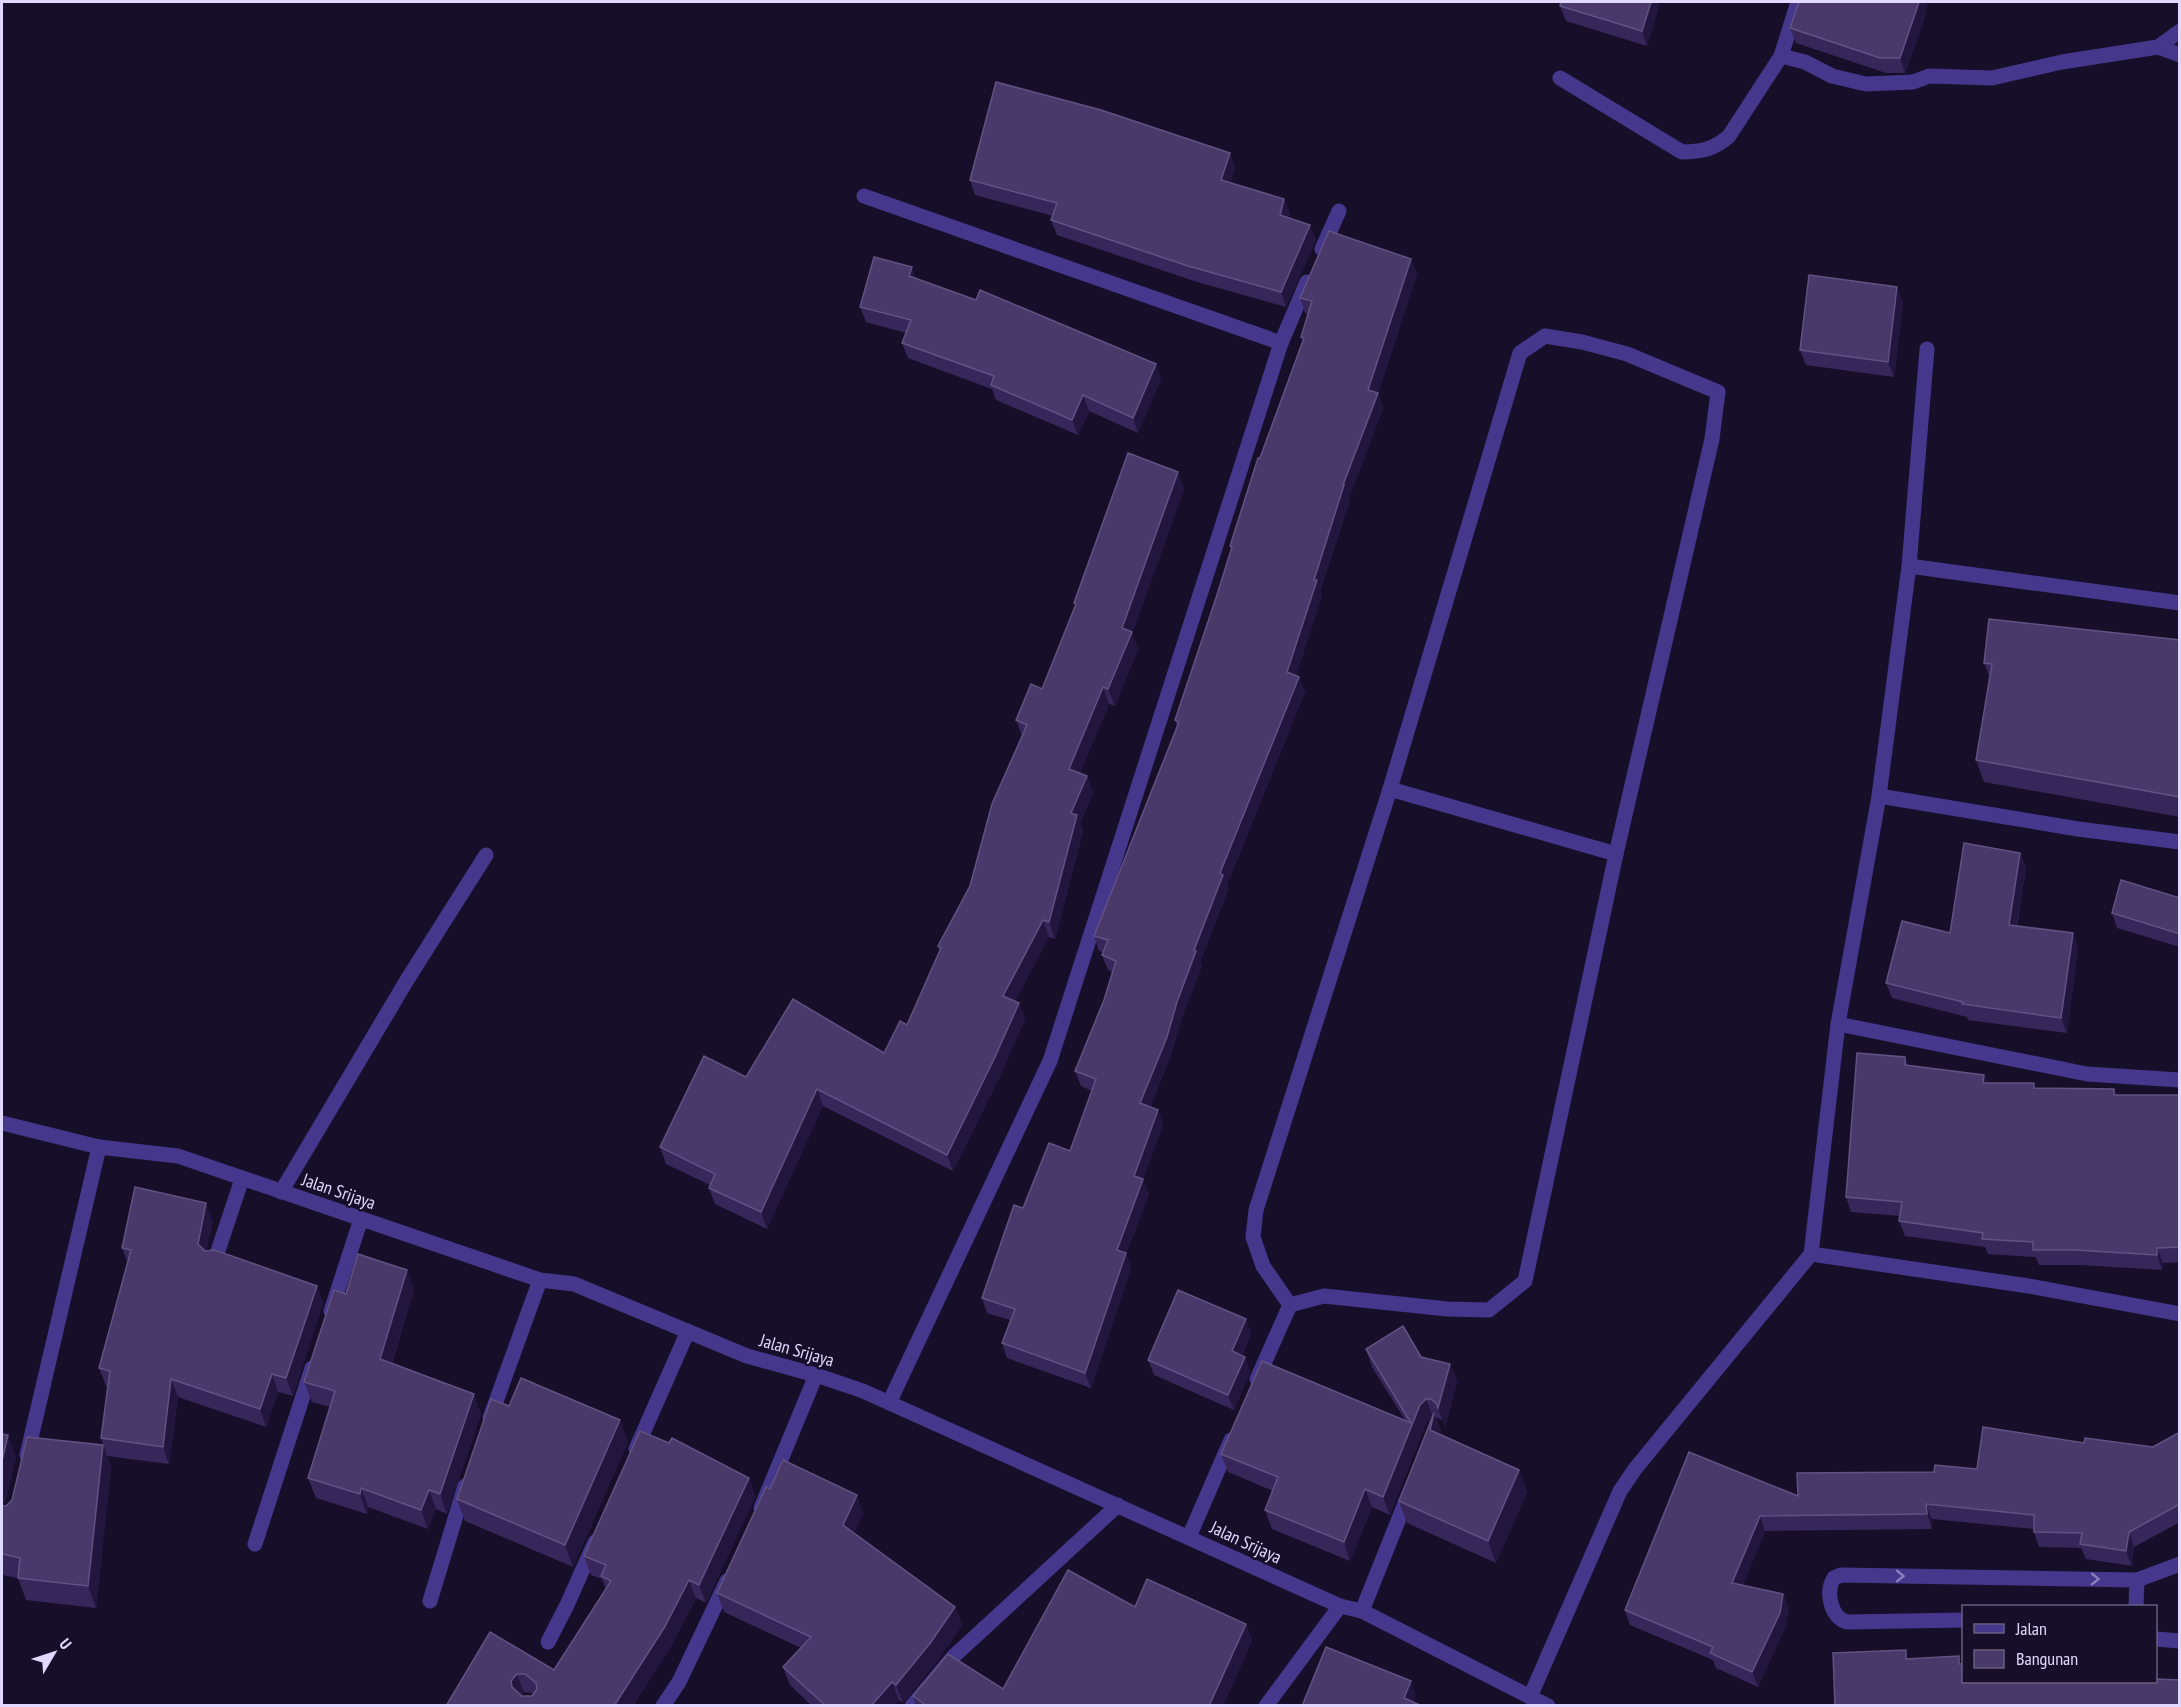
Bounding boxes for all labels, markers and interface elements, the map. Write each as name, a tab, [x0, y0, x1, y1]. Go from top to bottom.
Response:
street label: Jalan Srijaya	[298, 1167, 379, 1214]
street label: Jalan Srijaya	[756, 1328, 837, 1372]
street label: Jalan Srijaya	[1206, 1515, 1285, 1569]
one-way arrow	[1895, 1570, 1904, 1582]
one-way arrow	[2090, 1573, 2099, 1586]
legend	[1962, 1605, 2157, 1683]
text: Jalan	[2015, 1617, 2047, 1640]
north arrow	[24, 1623, 84, 1683]
text: U	[55, 1634, 76, 1653]
text: Bangunan	[2016, 1647, 2078, 1670]

